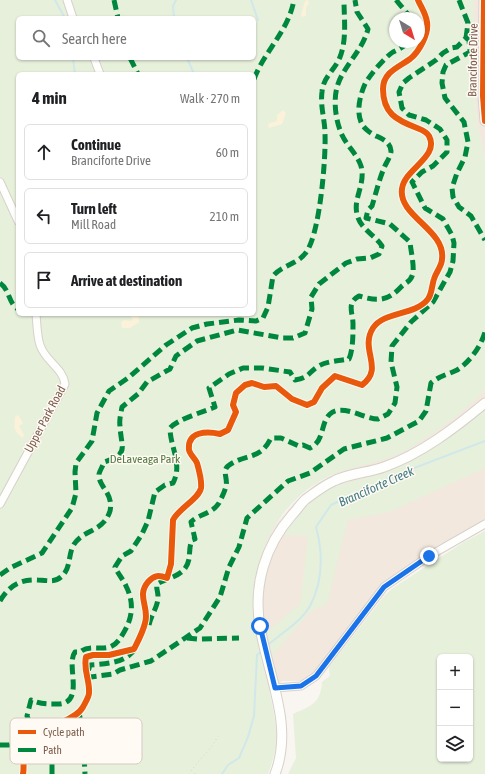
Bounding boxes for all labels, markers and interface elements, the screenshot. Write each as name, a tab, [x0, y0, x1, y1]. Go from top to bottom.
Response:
north arrow	[389, 12, 425, 48]
search box	[16, 16, 256, 60]
street label: Branciforte Drive	[465, 23, 481, 97]
icon: search	[30, 27, 52, 49]
text: Search here	[62, 30, 127, 47]
text: 4 min	[32, 88, 67, 108]
text: Walk · 270 m	[180, 91, 240, 106]
text: Continue	[71, 136, 121, 153]
icon: ahead	[33, 141, 55, 163]
text: 60 m	[216, 145, 239, 160]
text: Branciforte Drive	[71, 153, 151, 168]
text: Turn left	[71, 200, 117, 217]
icon: left	[33, 205, 55, 227]
text: 210 m	[210, 209, 239, 224]
text: Mill Road	[71, 217, 116, 232]
icon: arrive	[33, 269, 55, 291]
text: Arrive at destination	[71, 272, 182, 289]
street label: Upper Park Road	[22, 383, 68, 455]
park label: DeLaveaga Park	[110, 452, 181, 466]
water label: Branciforte Creek	[336, 463, 417, 510]
route end	[420, 547, 438, 565]
route start	[251, 617, 269, 635]
map controls	[437, 654, 473, 762]
button: +	[437, 654, 473, 690]
button: −	[437, 690, 473, 726]
legend	[10, 718, 142, 764]
text: Cycle path	[43, 726, 85, 738]
button: layers	[437, 726, 473, 762]
text: Path	[43, 744, 62, 756]

